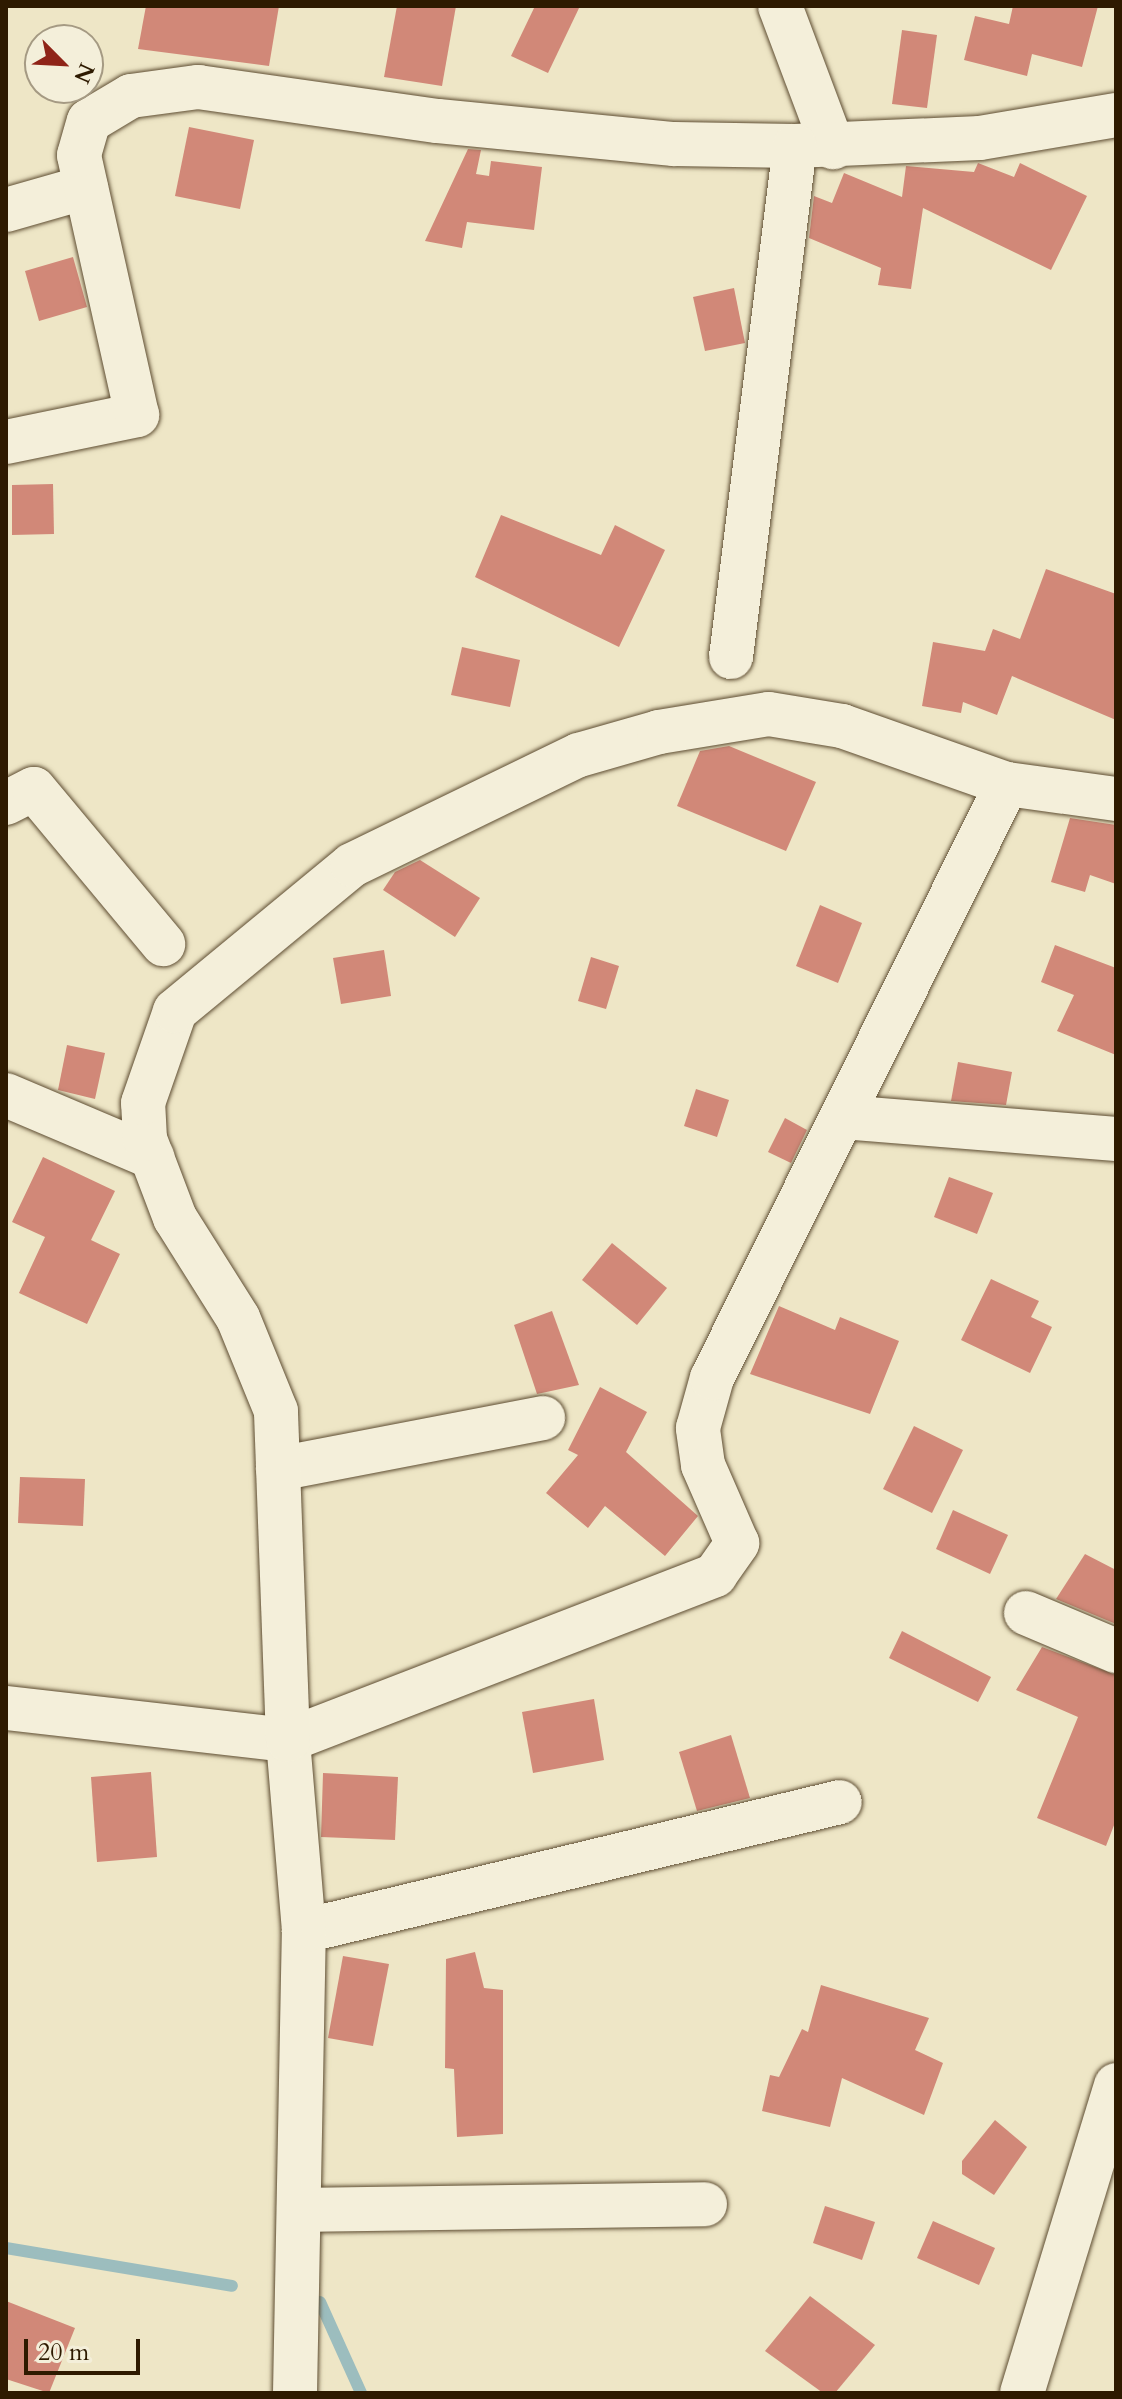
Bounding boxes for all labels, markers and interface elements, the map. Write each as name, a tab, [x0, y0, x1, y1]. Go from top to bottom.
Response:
north arrow	[24, 24, 104, 104]
text: N	[67, 58, 102, 88]
scale bar	[28, 2323, 144, 2373]
text: 20 m	[38, 2336, 89, 2369]

